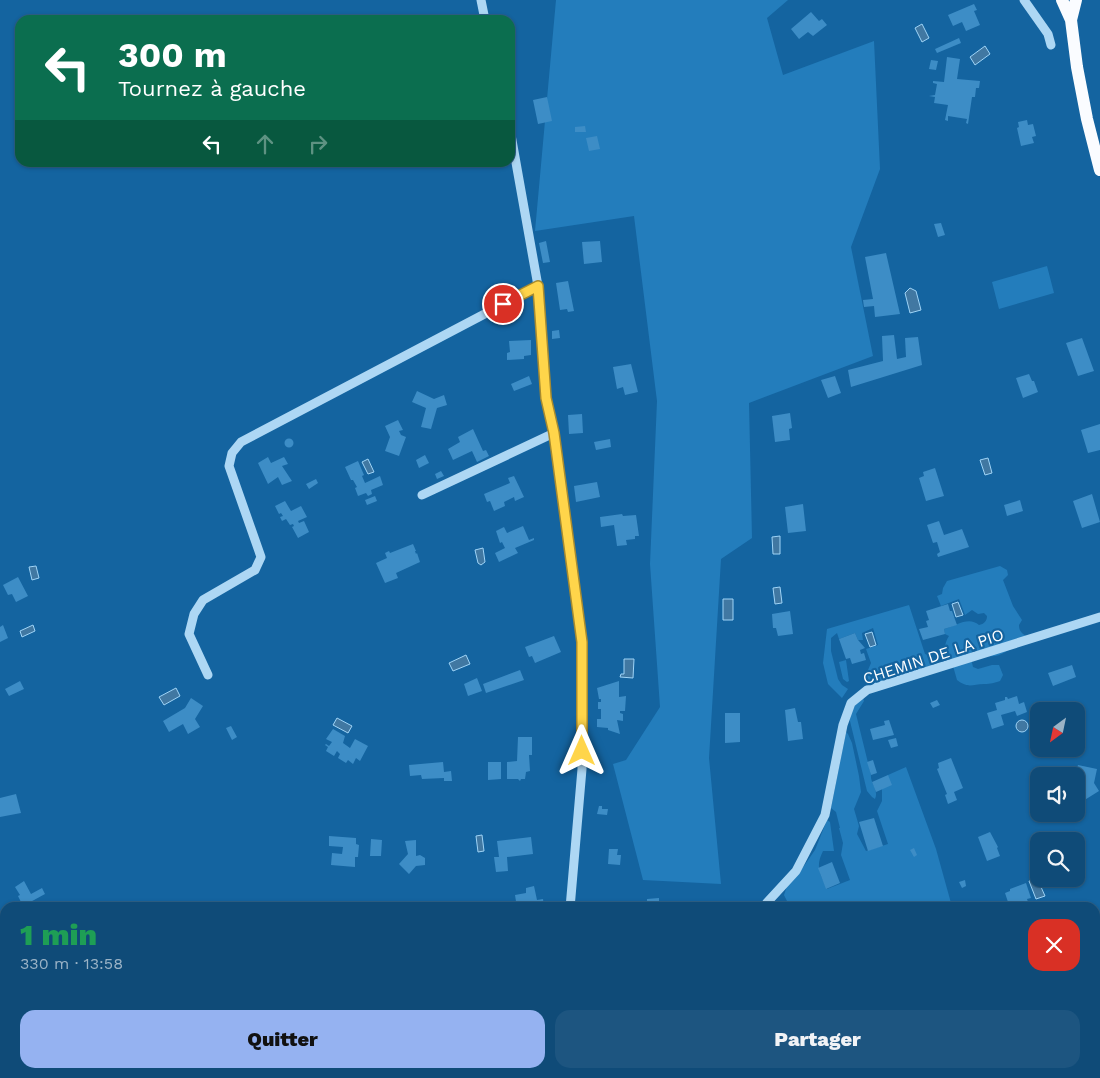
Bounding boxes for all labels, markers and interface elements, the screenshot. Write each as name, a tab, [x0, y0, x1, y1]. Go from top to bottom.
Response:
text: 300 m	[118, 34, 227, 76]
icon: left	[35, 35, 100, 100]
text: Tournez à gauche	[118, 76, 306, 101]
icon: left	[198, 130, 226, 158]
icon: ahead	[251, 130, 279, 158]
icon: right	[304, 130, 332, 158]
pin	[482, 283, 524, 325]
icon: arrive	[489, 290, 517, 318]
street label: CHEMIN DE LA PIO	[860, 625, 1006, 688]
north arrow	[1030, 702, 1085, 758]
map controls	[1030, 702, 1085, 887]
position arrow	[555, 724, 607, 776]
button: sound	[1030, 767, 1085, 822]
button: search	[1030, 832, 1085, 887]
text: 1 min	[20, 917, 97, 952]
button: close	[1028, 919, 1080, 971]
text: 330 m · 13:58	[20, 954, 123, 973]
button: Quitter	[20, 1010, 545, 1068]
button: Partager	[555, 1010, 1080, 1068]

